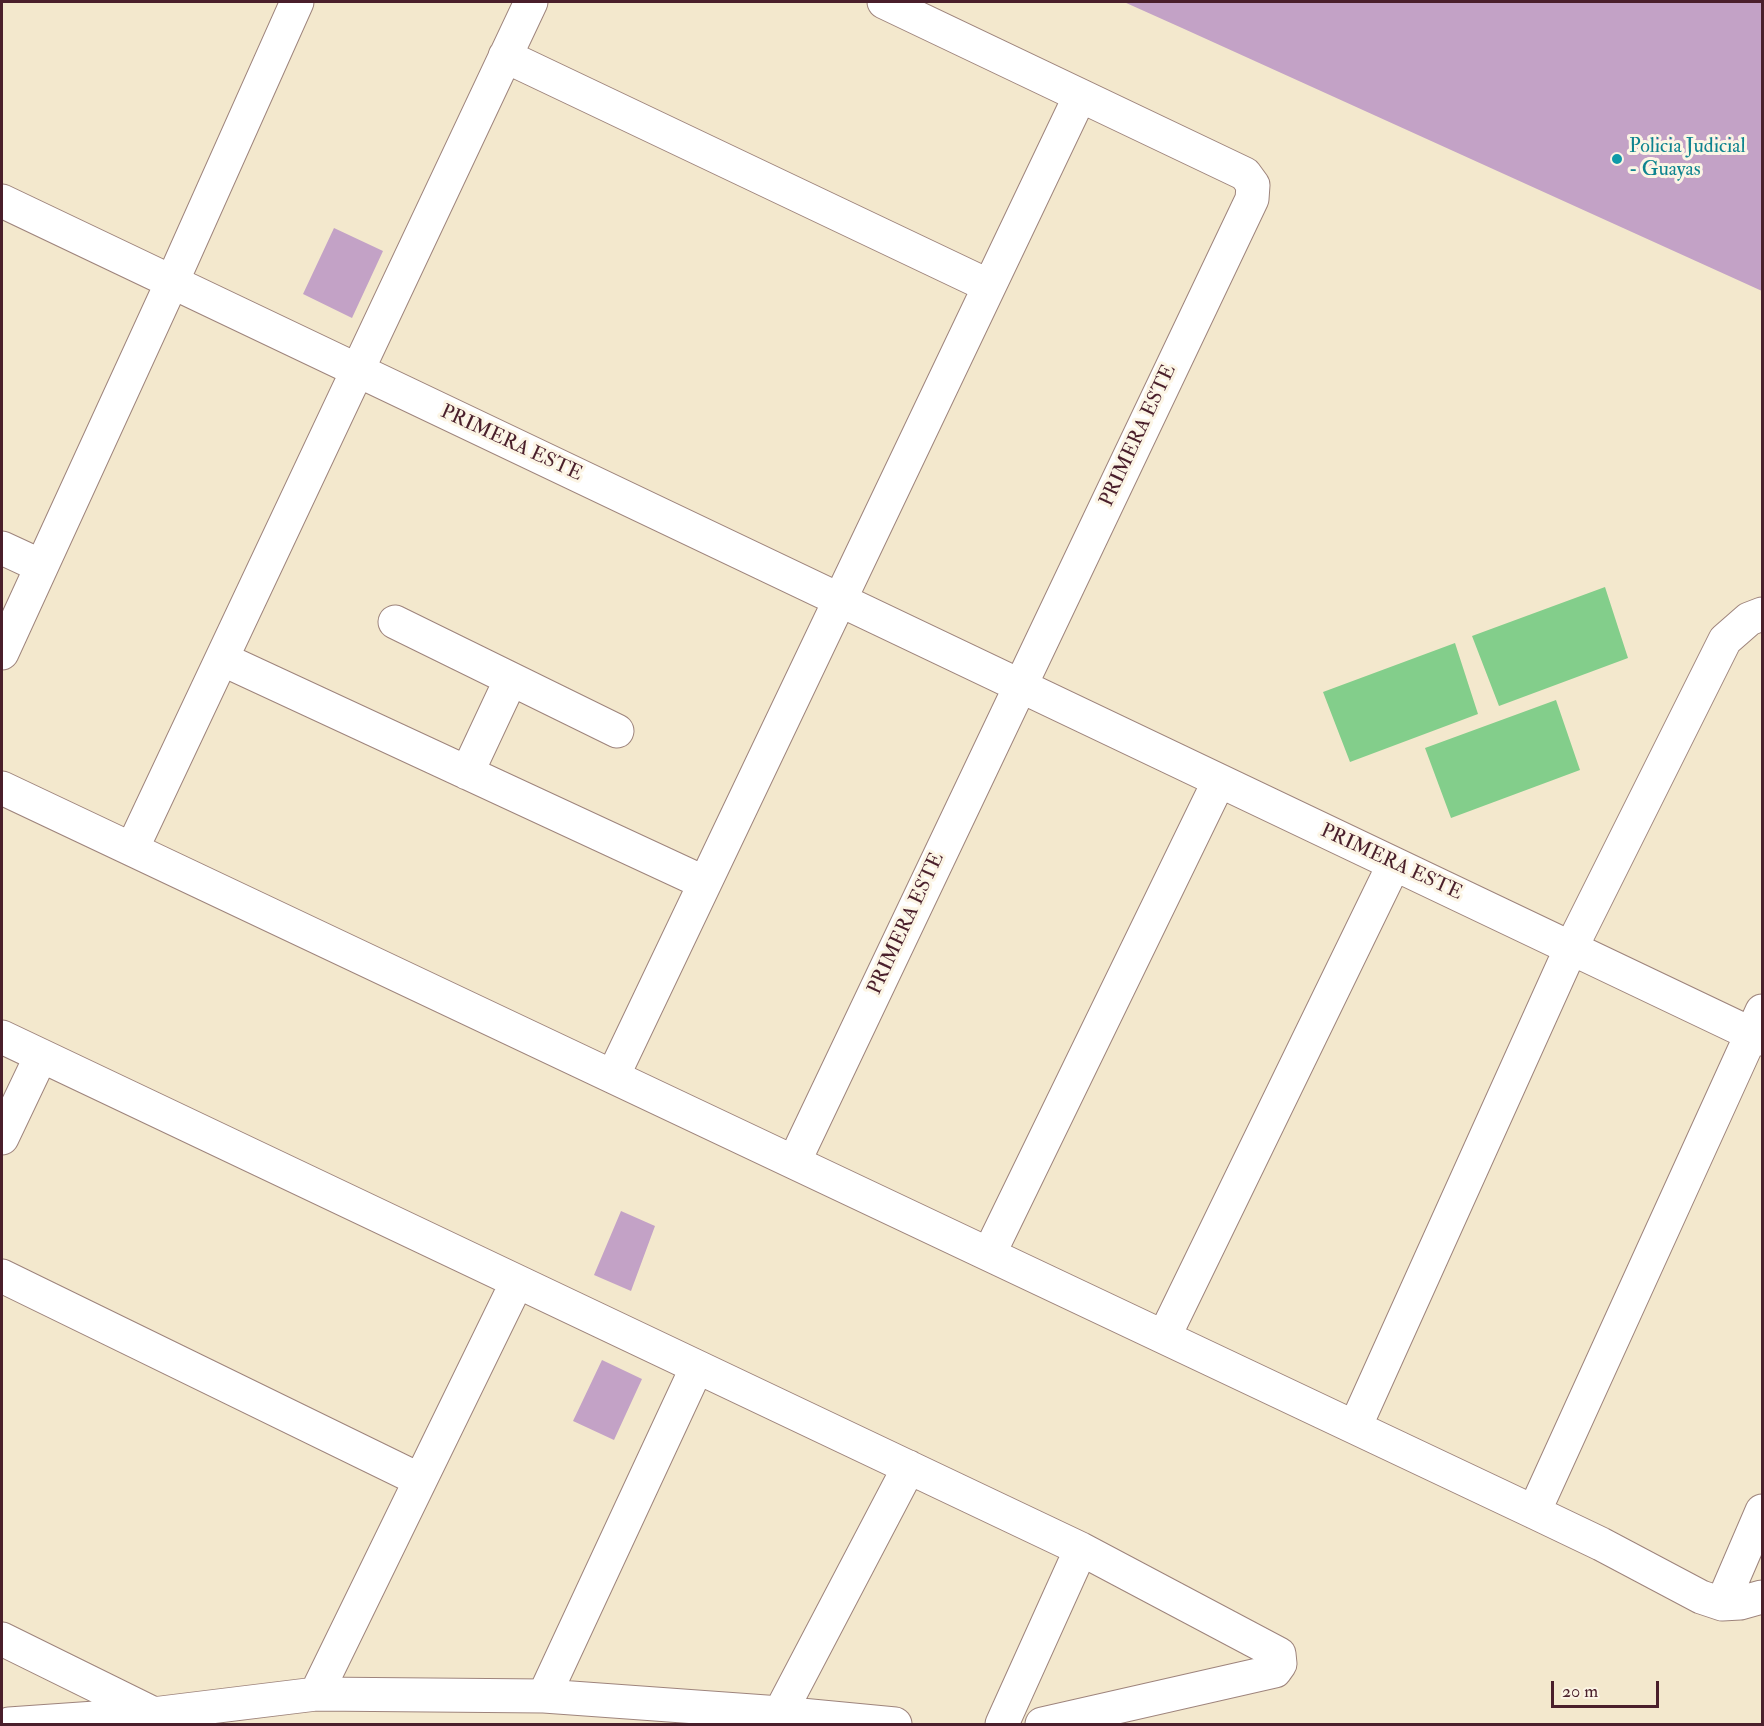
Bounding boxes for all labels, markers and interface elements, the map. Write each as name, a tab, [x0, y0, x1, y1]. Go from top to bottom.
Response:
place label: Policia Judicial - Guayas	[1629, 136, 1746, 183]
marker: Policia Judicial - Guayas	[1610, 152, 1624, 166]
street label: PRIMERA ESTE	[1096, 361, 1182, 511]
street label: PRIMERA ESTE	[436, 401, 586, 487]
street label: PRIMERA ESTE	[1316, 820, 1466, 906]
street label: PRIMERA ESTE	[864, 849, 950, 999]
scale bar	[1554, 1669, 1662, 1707]
text: 20 m	[1562, 1680, 1598, 1703]

